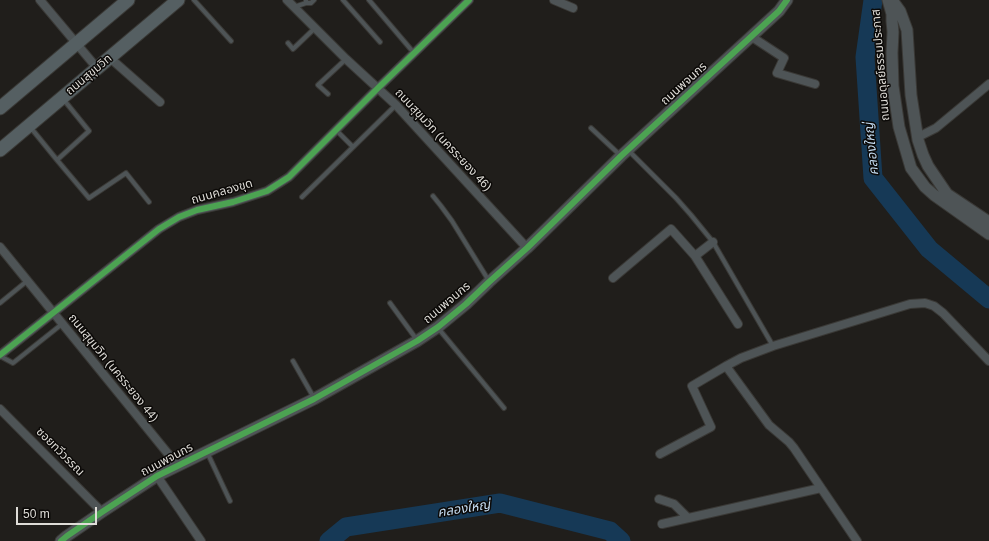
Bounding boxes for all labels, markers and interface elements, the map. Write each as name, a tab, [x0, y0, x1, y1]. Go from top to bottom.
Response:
street label: ถนนอดุลย์ธรรมประภาส	[869, 9, 893, 121]
street label: ถนนสุขุมวิท	[63, 52, 115, 98]
street label: ถนนพจนกร	[658, 60, 710, 108]
street label: ถนนสุขุมวิท (นครระยอง 46)	[392, 86, 494, 194]
water label: คลองใหญ่	[861, 122, 883, 176]
street label: ถนนคลองขุด	[190, 176, 254, 208]
street label: ถนนพจนกร	[421, 279, 473, 327]
street label: ถนนสุขุมวิท (นครระยอง 44)	[65, 311, 161, 425]
street label: ซอยทวีวรรณ	[33, 425, 87, 479]
street label: ถนนพจนกร	[138, 440, 196, 480]
water label: คลองใหญ่	[437, 497, 491, 521]
scale bar	[18, 499, 99, 525]
text: 50 m	[23, 507, 50, 521]

